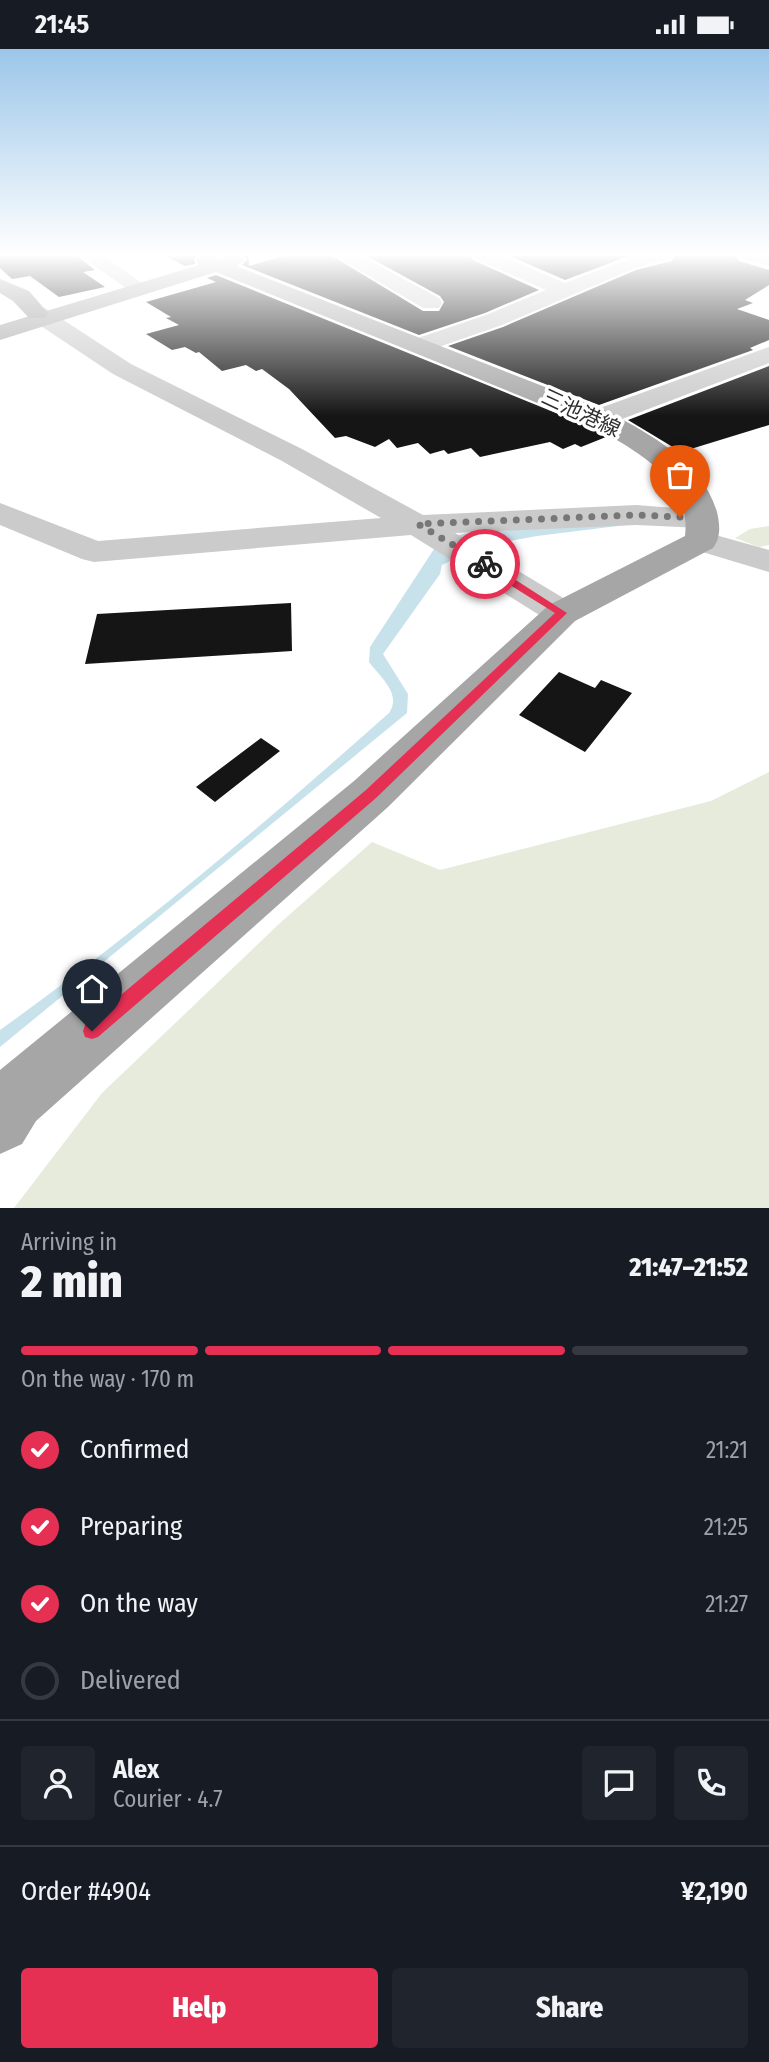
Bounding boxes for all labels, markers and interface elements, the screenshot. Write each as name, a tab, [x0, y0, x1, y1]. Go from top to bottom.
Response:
text: 21:45	[35, 9, 89, 40]
street label: 三池港線	[537, 383, 625, 443]
pin	[650, 445, 710, 517]
icon: bag	[661, 456, 699, 494]
courier	[450, 529, 520, 599]
icon: bike	[466, 545, 504, 583]
pin	[62, 959, 122, 1031]
icon: home	[73, 970, 111, 1008]
text: Arriving in	[21, 1228, 117, 1256]
text: 21:47–21:52	[629, 1252, 748, 1283]
text: 2 min	[21, 1254, 123, 1309]
text: On the way · 170 m	[21, 1365, 194, 1393]
icon: check	[21, 1431, 59, 1469]
text: Confirmed	[80, 1434, 190, 1465]
text: 21:21	[706, 1436, 748, 1464]
icon: check	[21, 1508, 59, 1546]
text: Preparing	[80, 1511, 182, 1542]
text: 21:25	[704, 1513, 748, 1541]
icon: check	[21, 1585, 59, 1623]
text: On the way	[80, 1588, 198, 1619]
text: 21:27	[705, 1590, 748, 1618]
text: Delivered	[80, 1665, 181, 1696]
button: person	[21, 1746, 95, 1820]
button: chat	[582, 1746, 656, 1820]
button: phone	[674, 1746, 748, 1820]
text: Alex	[113, 1754, 159, 1785]
text: Courier · 4.7	[113, 1785, 223, 1813]
text: Order #4904	[21, 1876, 151, 1907]
text: ¥2,190	[681, 1876, 748, 1907]
button: Help	[21, 1968, 378, 2048]
button: Share	[392, 1968, 748, 2048]

